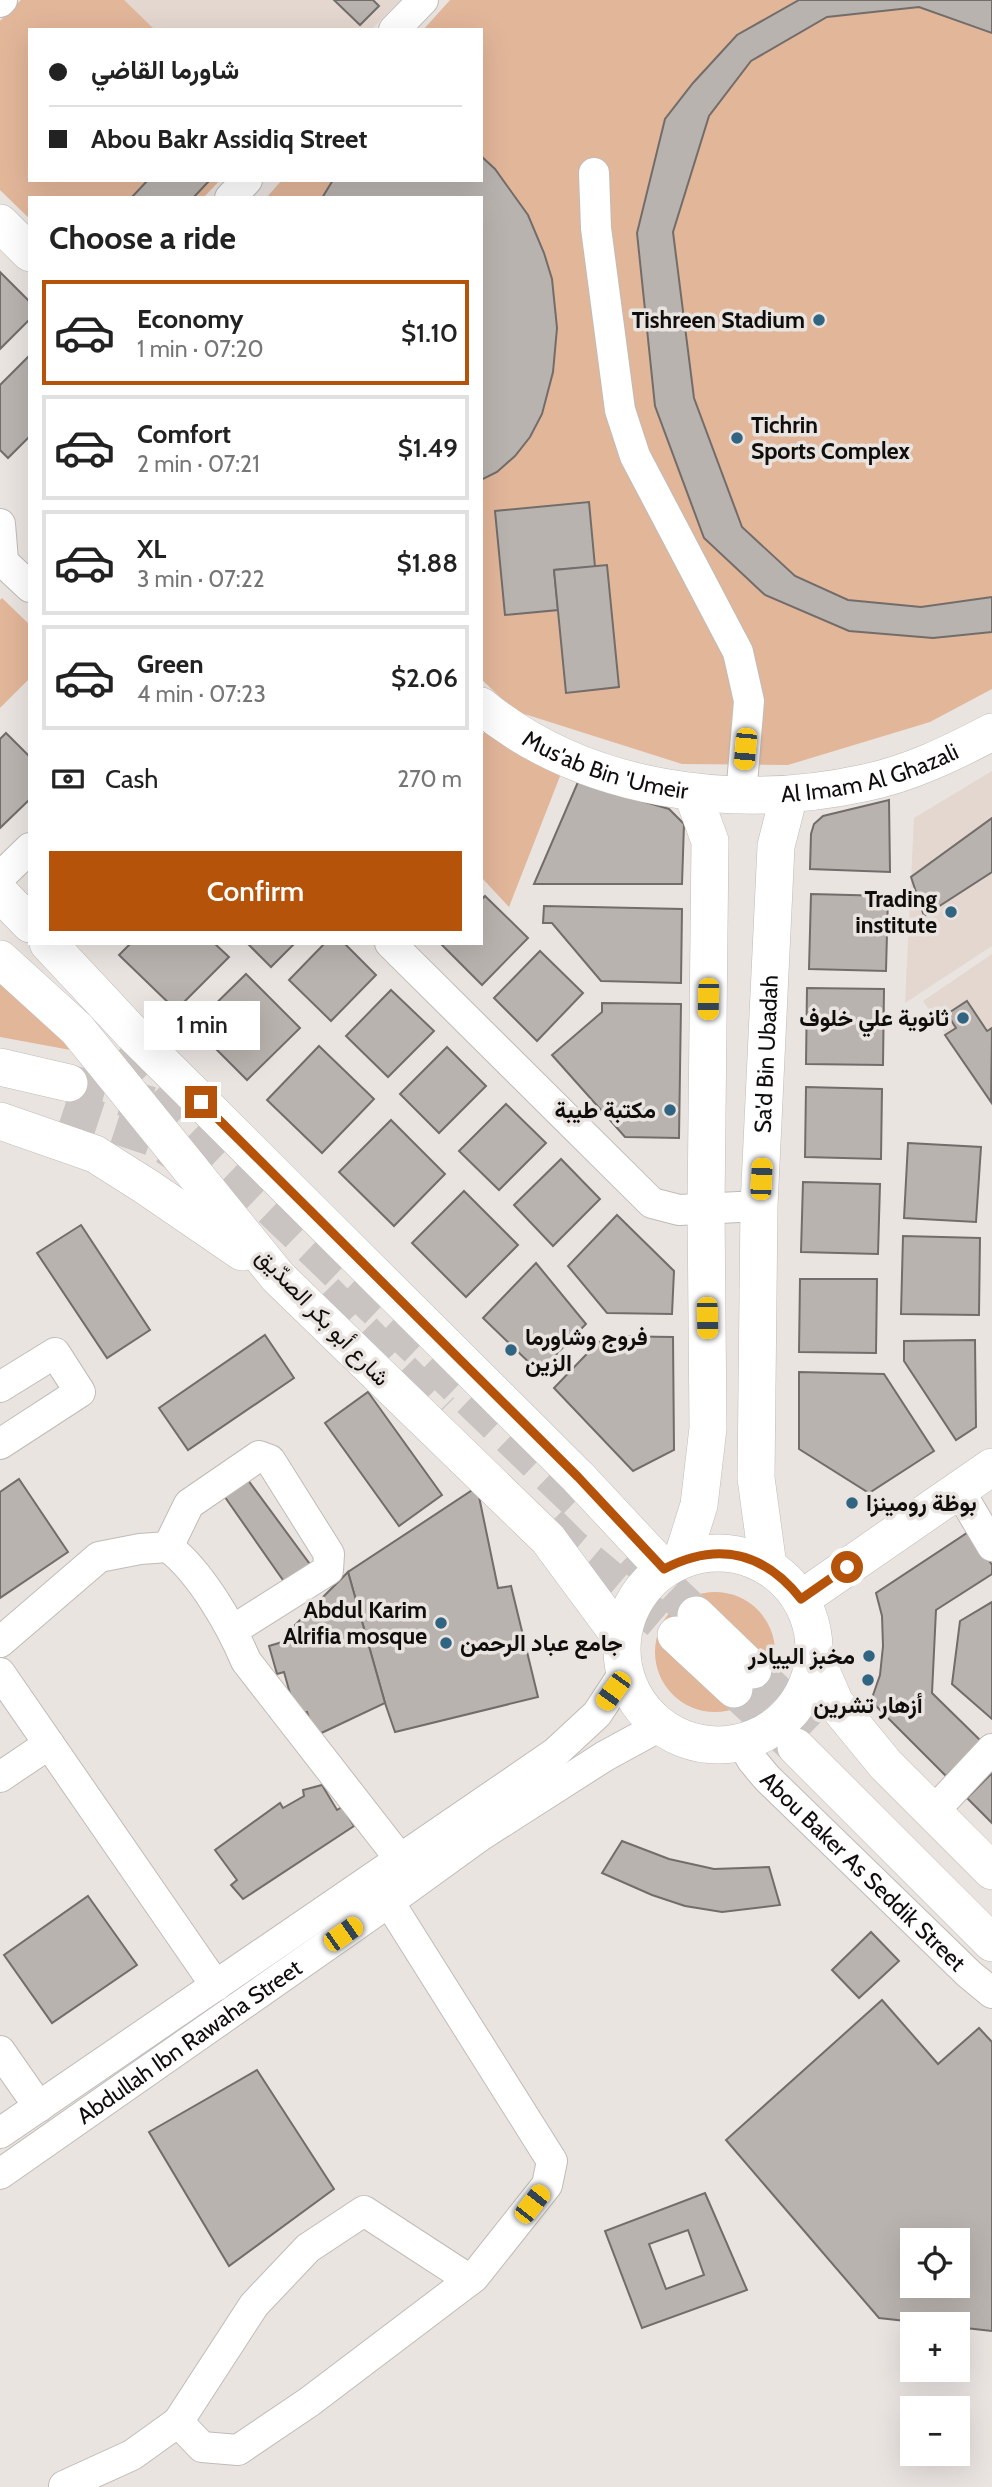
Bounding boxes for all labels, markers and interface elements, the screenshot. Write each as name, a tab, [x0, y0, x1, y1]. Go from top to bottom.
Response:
text: شاورما القاضي	[91, 54, 239, 86]
text: Abou Bakr Assidiq Street	[91, 123, 367, 155]
text: Choose a ride	[49, 218, 236, 257]
icon: car	[53, 301, 116, 364]
text: Economy	[137, 303, 243, 335]
place label: Tishreen Stadium	[632, 306, 805, 334]
marker: Tishreen Stadium	[811, 312, 827, 328]
text: $1.10	[401, 317, 458, 349]
text: 1 min · 07:20	[137, 335, 264, 363]
place label: Tichrin Sports Complex	[751, 411, 911, 465]
icon: car	[53, 416, 116, 479]
text: Comfort	[137, 418, 231, 450]
marker: Tichrin Sports Complex	[729, 430, 745, 446]
text: $1.49	[398, 432, 458, 464]
text: 2 min · 07:21	[137, 450, 260, 478]
icon: car	[53, 531, 116, 594]
text: XL	[137, 533, 166, 565]
text: $1.88	[397, 547, 458, 579]
text: 3 min · 07:22	[137, 565, 265, 593]
icon: car	[53, 646, 116, 709]
text: Green	[137, 648, 204, 680]
text: $2.06	[391, 662, 458, 694]
text: 4 min · 07:23	[137, 680, 266, 708]
street label: Mus'ab Bin 'Umeir	[518, 724, 691, 805]
car	[733, 727, 758, 771]
street label: Al Imam Al Ghazali	[780, 737, 963, 808]
icon: cash	[49, 760, 87, 798]
text: Cash	[105, 763, 158, 795]
text: 270 m	[397, 765, 462, 793]
button: Confirm	[49, 851, 462, 931]
place label: Trading institute	[855, 885, 937, 939]
marker: Trading institute	[943, 904, 959, 920]
street label: Sa'd Bin Ubadah	[748, 974, 784, 1134]
car	[698, 978, 719, 1020]
callout: 1 min	[143, 1000, 259, 1050]
place label: ثانوية علي خلوف	[799, 1004, 949, 1038]
marker: ثانوية علي خلوف	[955, 1010, 971, 1026]
text: 1 min	[176, 1011, 228, 1039]
route end	[185, 1086, 217, 1118]
place label: مكتبة طيبة	[554, 1096, 656, 1124]
marker: مكتبة طيبة	[662, 1102, 678, 1118]
car	[750, 1157, 773, 1201]
street label: شارع أبو بكر الصدّيق	[249, 1242, 396, 1393]
car	[697, 1297, 718, 1339]
place label: فروج وشاورما الزين	[525, 1323, 648, 1378]
marker: فروج وشاورما الزين	[503, 1342, 519, 1358]
place label: بوظة رومينزا	[866, 1489, 977, 1518]
marker: بوظة رومينزا	[844, 1495, 860, 1511]
route start	[831, 1551, 863, 1583]
place label: Abdul Karim Alrifia mosque	[283, 1596, 427, 1650]
marker: Abdul Karim Alrifia mosque	[433, 1615, 449, 1631]
place label: جامع عباد الرحمن	[460, 1629, 623, 1659]
marker: جامع عباد الرحمن	[438, 1635, 454, 1651]
place label: مخبز الييادر	[747, 1642, 855, 1671]
marker: مخبز الييادر	[861, 1648, 877, 1664]
car	[593, 1668, 634, 1714]
marker: أزهار تشرين	[860, 1672, 876, 1688]
place label: أزهار تشرين	[813, 1691, 923, 1720]
street label: Abou Baker As Seddik Street	[755, 1765, 972, 1977]
car	[320, 1913, 367, 1955]
street label: Abdullah Ibn Rawaha Street	[72, 1953, 307, 2130]
car	[511, 2181, 554, 2227]
map controls	[900, 2228, 970, 2466]
button: locate	[900, 2228, 970, 2298]
button: +	[900, 2312, 970, 2382]
button: −	[900, 2396, 970, 2466]

